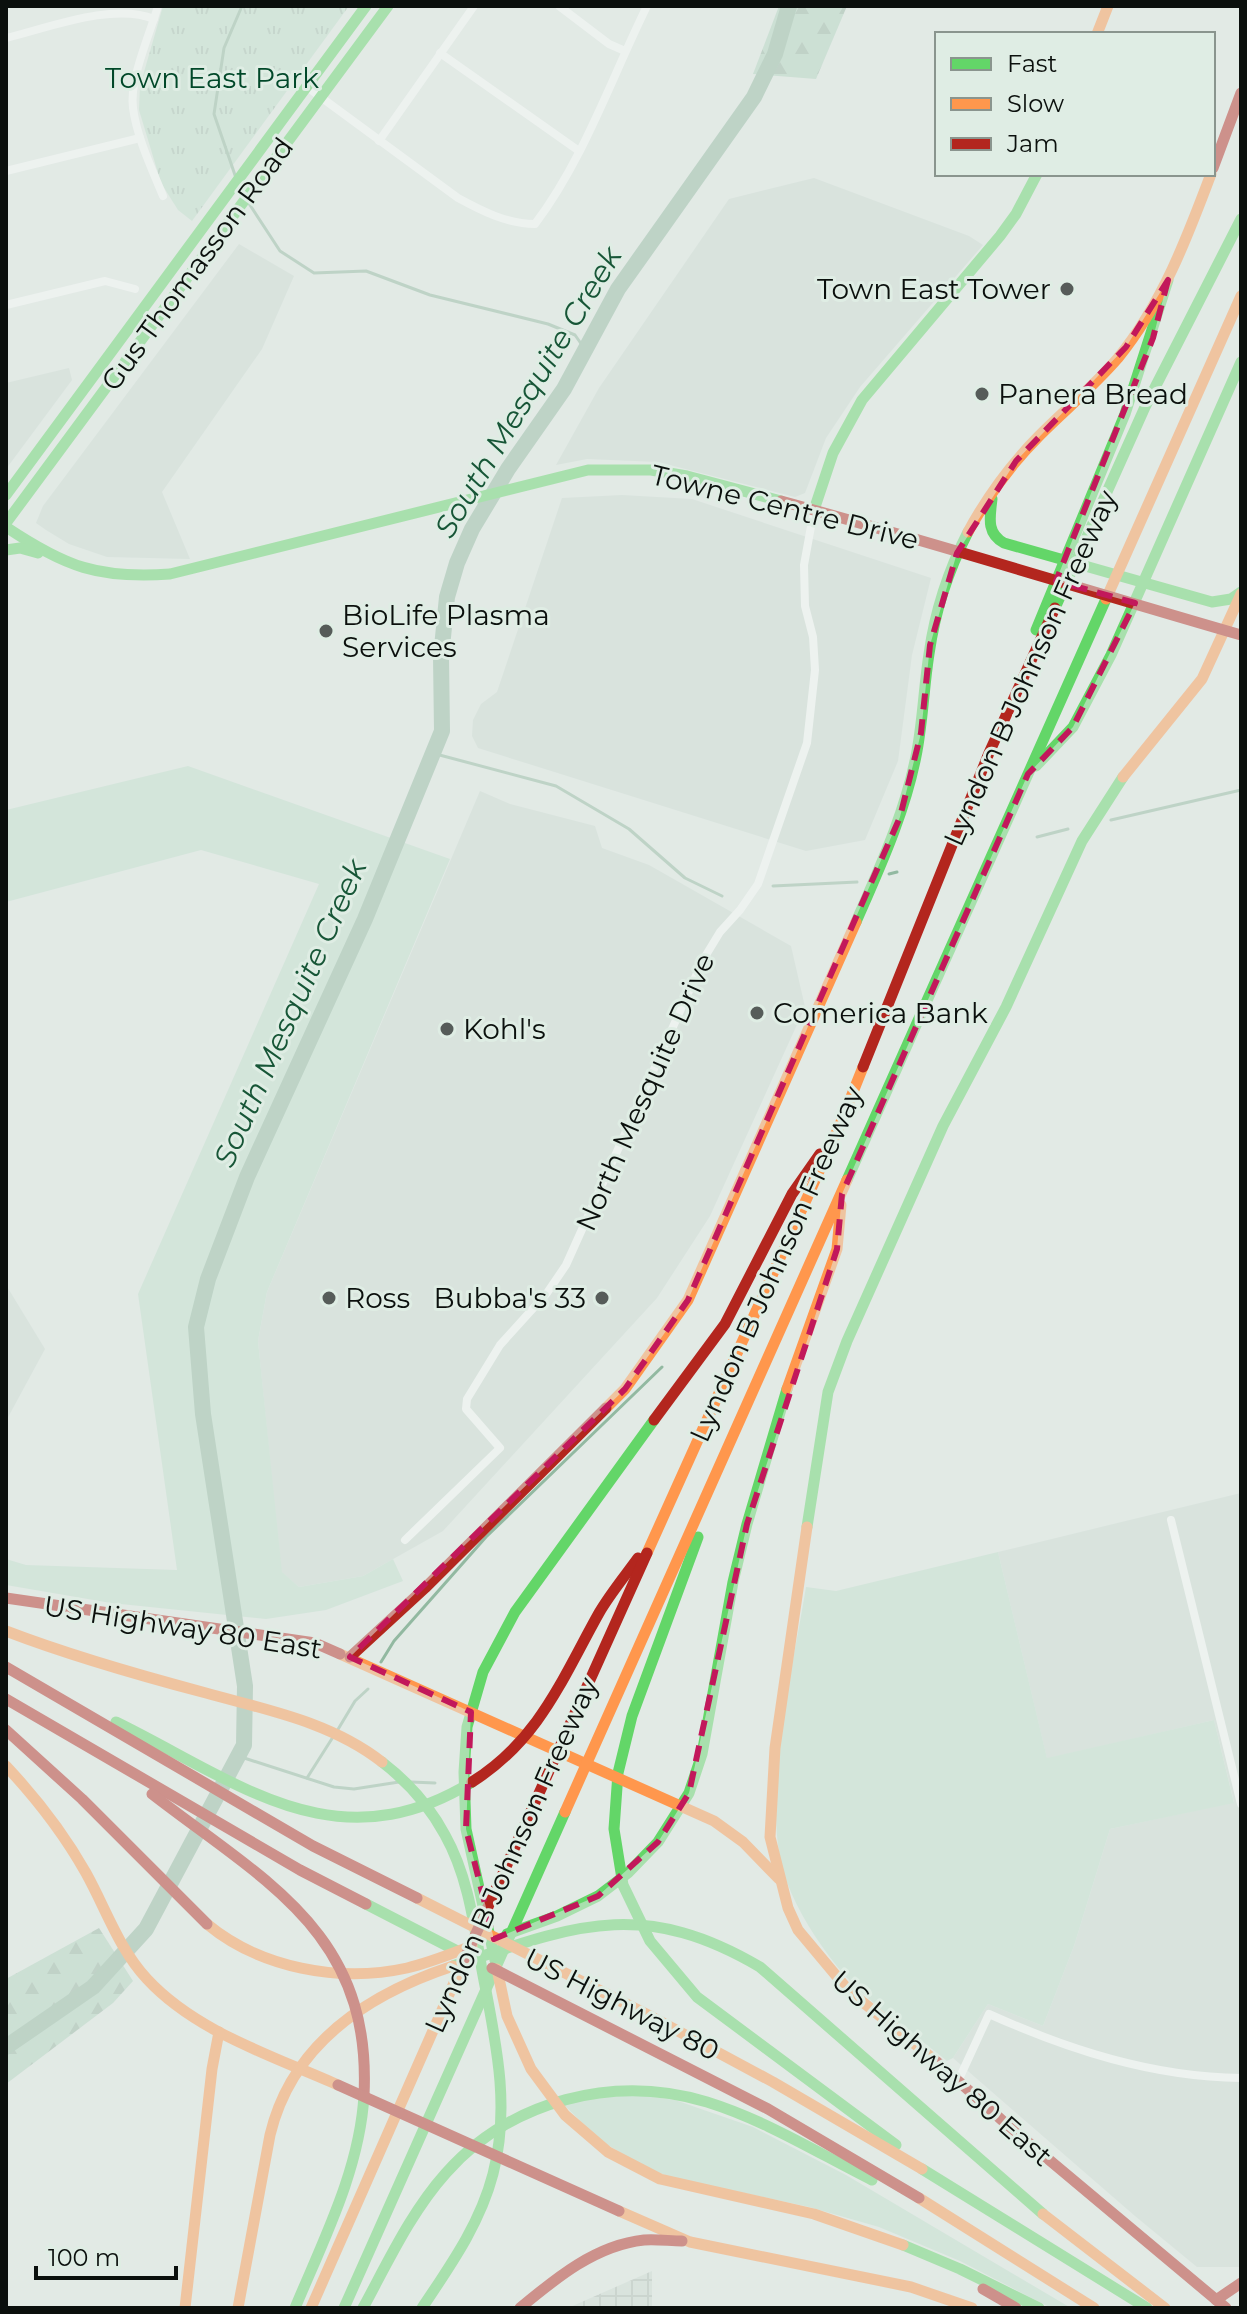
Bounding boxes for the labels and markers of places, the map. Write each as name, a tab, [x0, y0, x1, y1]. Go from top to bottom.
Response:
place label: Town East Tower	[817, 272, 1051, 306]
marker: Town East Tower	[1058, 280, 1076, 298]
place label: Panera Bread	[998, 377, 1188, 411]
marker: Panera Bread	[973, 385, 991, 403]
place label: BioLife Plasma Services	[342, 598, 550, 664]
marker: BioLife Plasma Services	[317, 622, 335, 640]
place label: Comerica Bank	[773, 996, 988, 1030]
marker: Comerica Bank	[748, 1004, 766, 1022]
place label: Kohl's	[463, 1012, 546, 1046]
marker: Kohl's	[438, 1020, 456, 1038]
place label: Ross	[345, 1281, 410, 1315]
place label: Bubba's 33	[434, 1281, 586, 1315]
marker: Ross	[320, 1289, 338, 1307]
marker: Bubba's 33	[593, 1289, 611, 1307]

